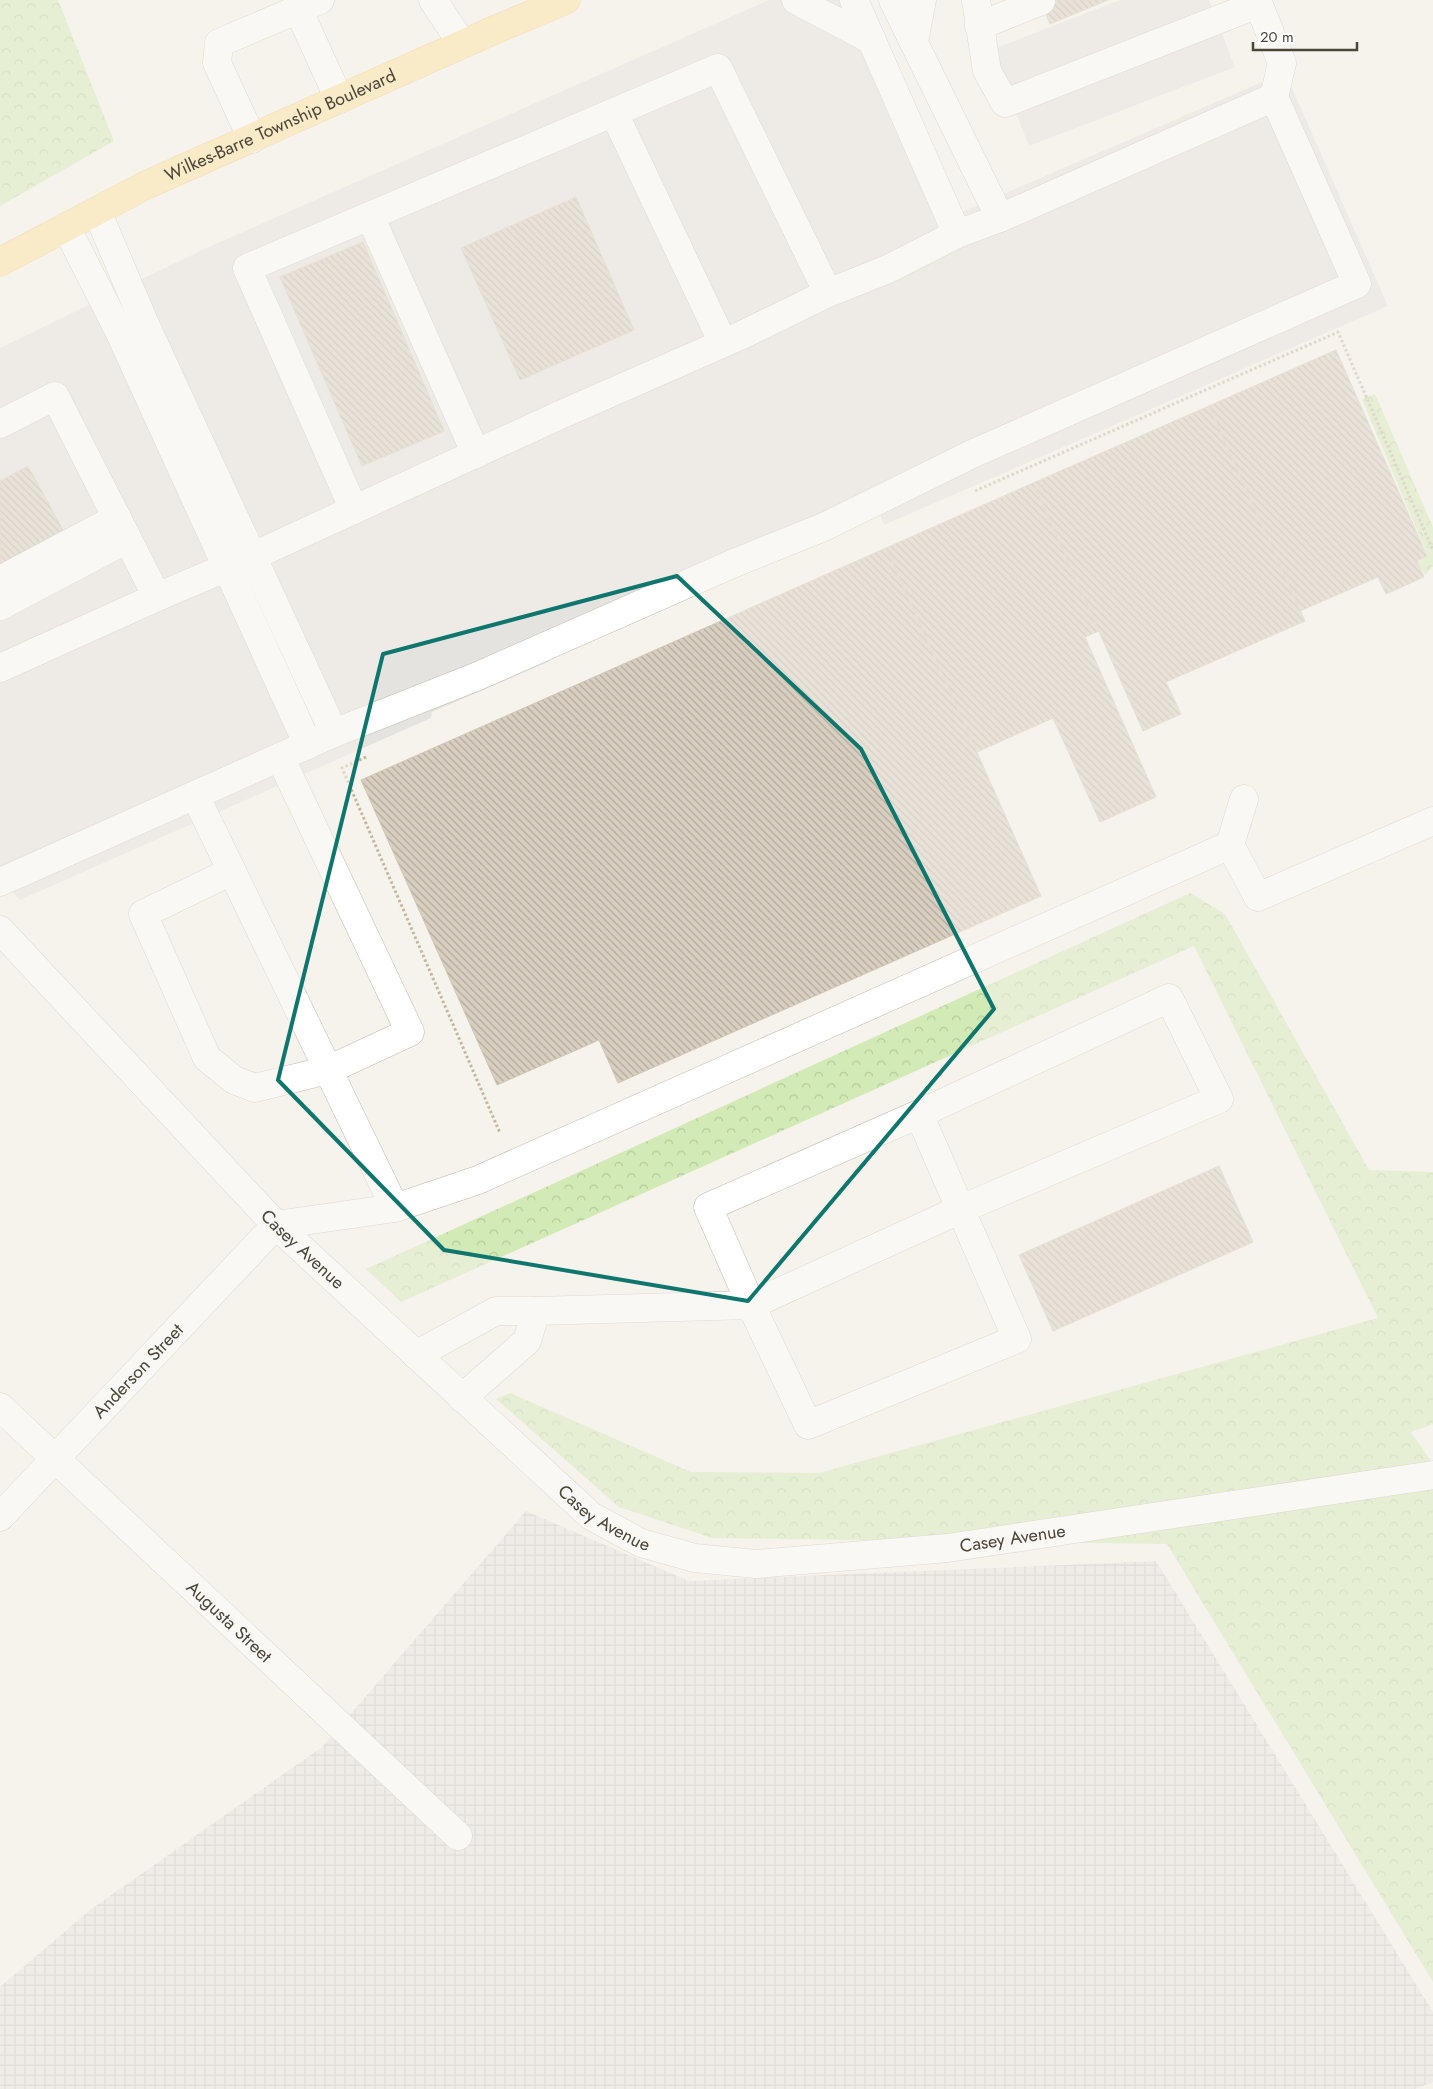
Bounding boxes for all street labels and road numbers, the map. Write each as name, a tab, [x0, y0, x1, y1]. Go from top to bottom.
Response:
street label: Wilkes-Barre Township Boulevard	[160, 62, 400, 188]
street label: Casey Avenue	[255, 1203, 350, 1295]
street label: Anderson Street	[87, 1317, 190, 1424]
street label: Casey Avenue	[552, 1479, 653, 1558]
street label: Casey Avenue	[958, 1517, 1067, 1559]
street label: Augusta Street	[180, 1575, 278, 1669]

